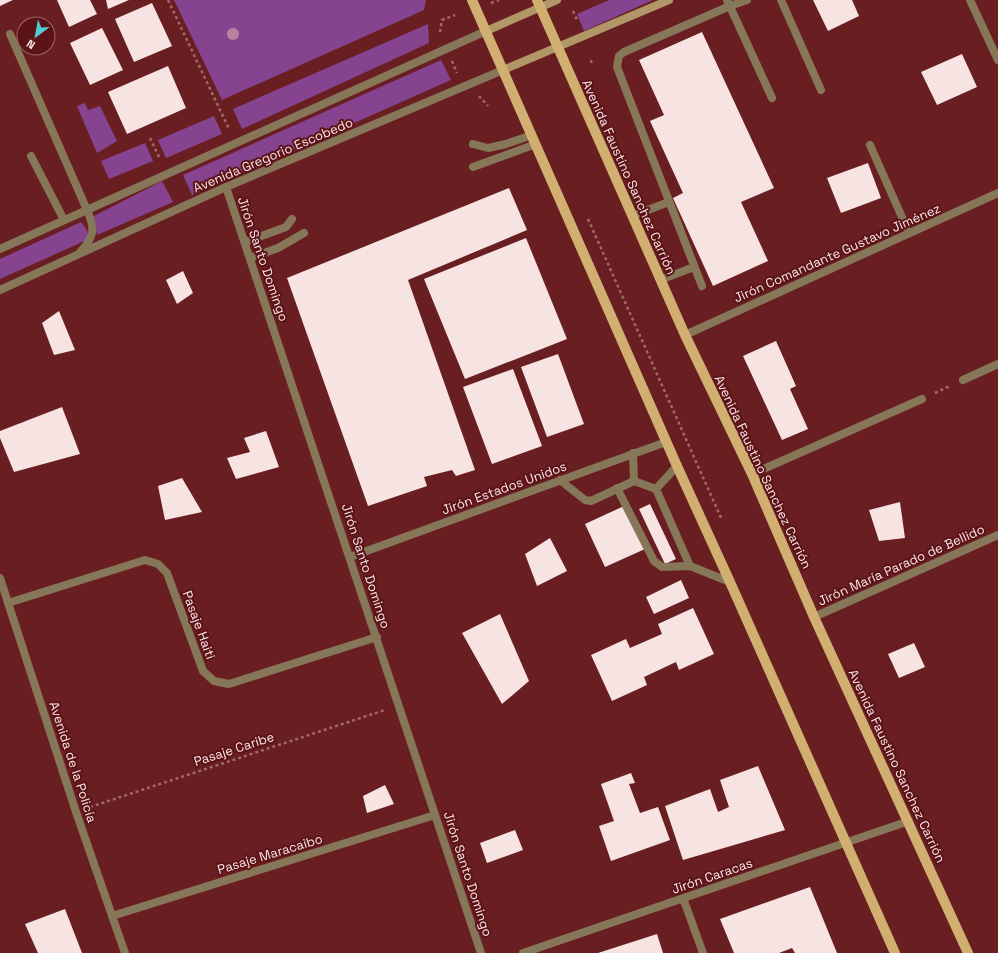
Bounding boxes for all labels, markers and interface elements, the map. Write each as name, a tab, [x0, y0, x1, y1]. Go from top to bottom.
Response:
north arrow	[16, 16, 56, 56]
text: N	[24, 37, 38, 52]
street label: Avenida Faustino Sanchez Carrión	[578, 77, 680, 277]
street label: Avenida Gregorio Escobedo	[191, 114, 355, 196]
street label: Jirón Santo Domingo	[234, 194, 292, 324]
street label: Jirón Comandante Gustavo Jiménez	[731, 199, 943, 306]
street label: Avenida Faustino Sanchez Carrión	[711, 372, 815, 572]
street label: Jirón Estados Unidos	[439, 457, 569, 519]
street label: Jirón Santo Domingo	[338, 501, 394, 631]
street label: Jirón María Parado de Bellido	[815, 520, 987, 610]
street label: Pasaje Haiti	[179, 588, 219, 662]
street label: Avenida Faustino Sanchez Carrión	[845, 666, 949, 866]
street label: Avenida de la Policía	[45, 699, 101, 825]
street label: Pasaje Caribe	[192, 728, 276, 770]
street label: Jirón Santo Domingo	[440, 809, 496, 939]
street label: Pasaje Maracaibo	[215, 830, 325, 878]
street label: Jirón Caracas	[669, 854, 755, 898]

